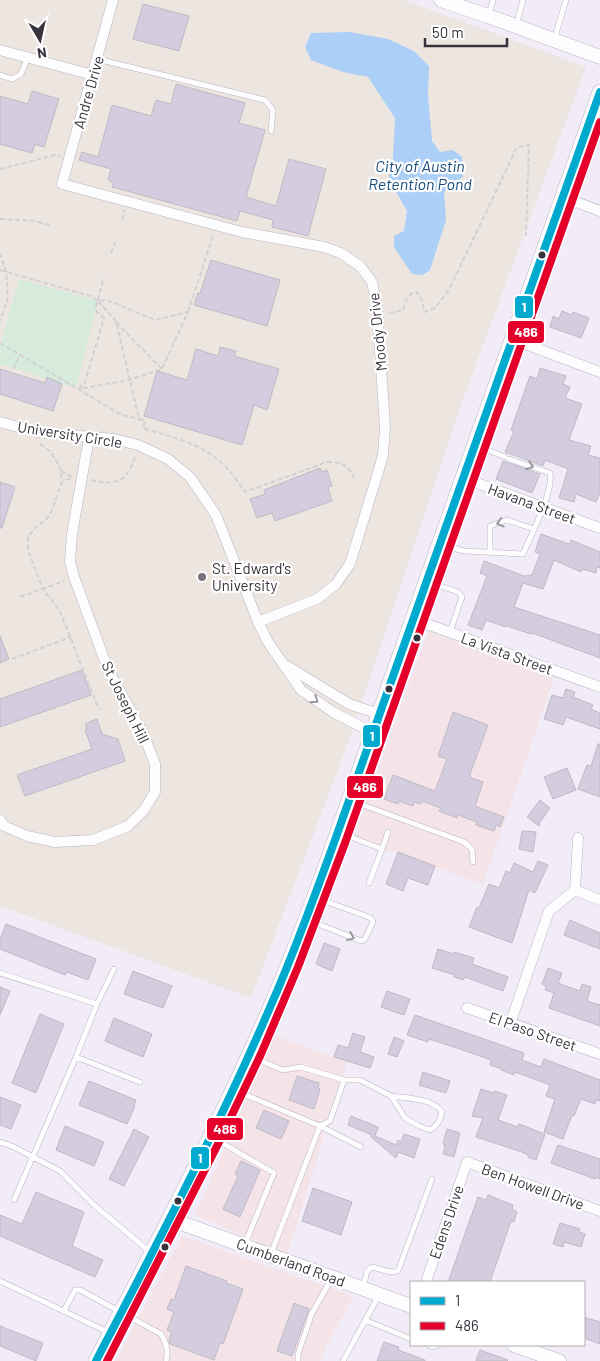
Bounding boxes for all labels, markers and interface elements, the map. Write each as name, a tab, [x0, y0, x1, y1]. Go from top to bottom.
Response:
north arrow	[15, 15, 65, 65]
scale bar	[425, 15, 508, 47]
text: 50 m	[432, 23, 464, 41]
text: N	[36, 44, 48, 62]
street label: Andre Drive	[69, 53, 107, 131]
water label: City of Austin Retention Pond	[368, 156, 472, 193]
unlabelled marker	[537, 250, 547, 260]
street label: Moody Drive	[364, 292, 390, 372]
line badge: 1	[514, 295, 534, 319]
text: 1	[522, 298, 527, 315]
line badge: 486	[507, 320, 545, 344]
text: 486	[514, 323, 538, 340]
street label: University Circle	[16, 417, 124, 451]
one-way arrow	[525, 460, 533, 470]
street label: Havana Street	[486, 479, 578, 527]
one-way arrow	[496, 517, 504, 528]
place label: St. Edward's University	[212, 559, 291, 594]
marker: St. Edward's University	[196, 571, 208, 583]
street label: La Vista Street	[459, 628, 555, 678]
unlabelled marker	[412, 633, 422, 643]
street label: St Joseph Hill	[98, 658, 154, 746]
unlabelled marker	[384, 684, 394, 694]
one-way arrow	[309, 694, 319, 703]
line badge: 1	[362, 724, 381, 748]
text: 1	[370, 727, 375, 744]
line badge: 486	[346, 775, 384, 799]
text: 486	[353, 778, 377, 795]
one-way arrow	[346, 931, 355, 941]
street label: El Paso Street	[487, 1008, 579, 1054]
line badge: 486	[206, 1117, 244, 1141]
text: 486	[213, 1120, 237, 1137]
line badge: 1	[190, 1146, 210, 1170]
text: 1	[198, 1149, 203, 1166]
street label: Ben Howell Drive	[479, 1159, 587, 1213]
street label: Edens Drive	[425, 1183, 467, 1261]
unlabelled marker	[173, 1196, 183, 1206]
street label: Cumberland Road	[234, 1234, 348, 1290]
unlabelled marker	[160, 1242, 170, 1252]
legend	[410, 1281, 585, 1346]
text: 1	[455, 1291, 460, 1309]
text: 486	[455, 1316, 479, 1334]

